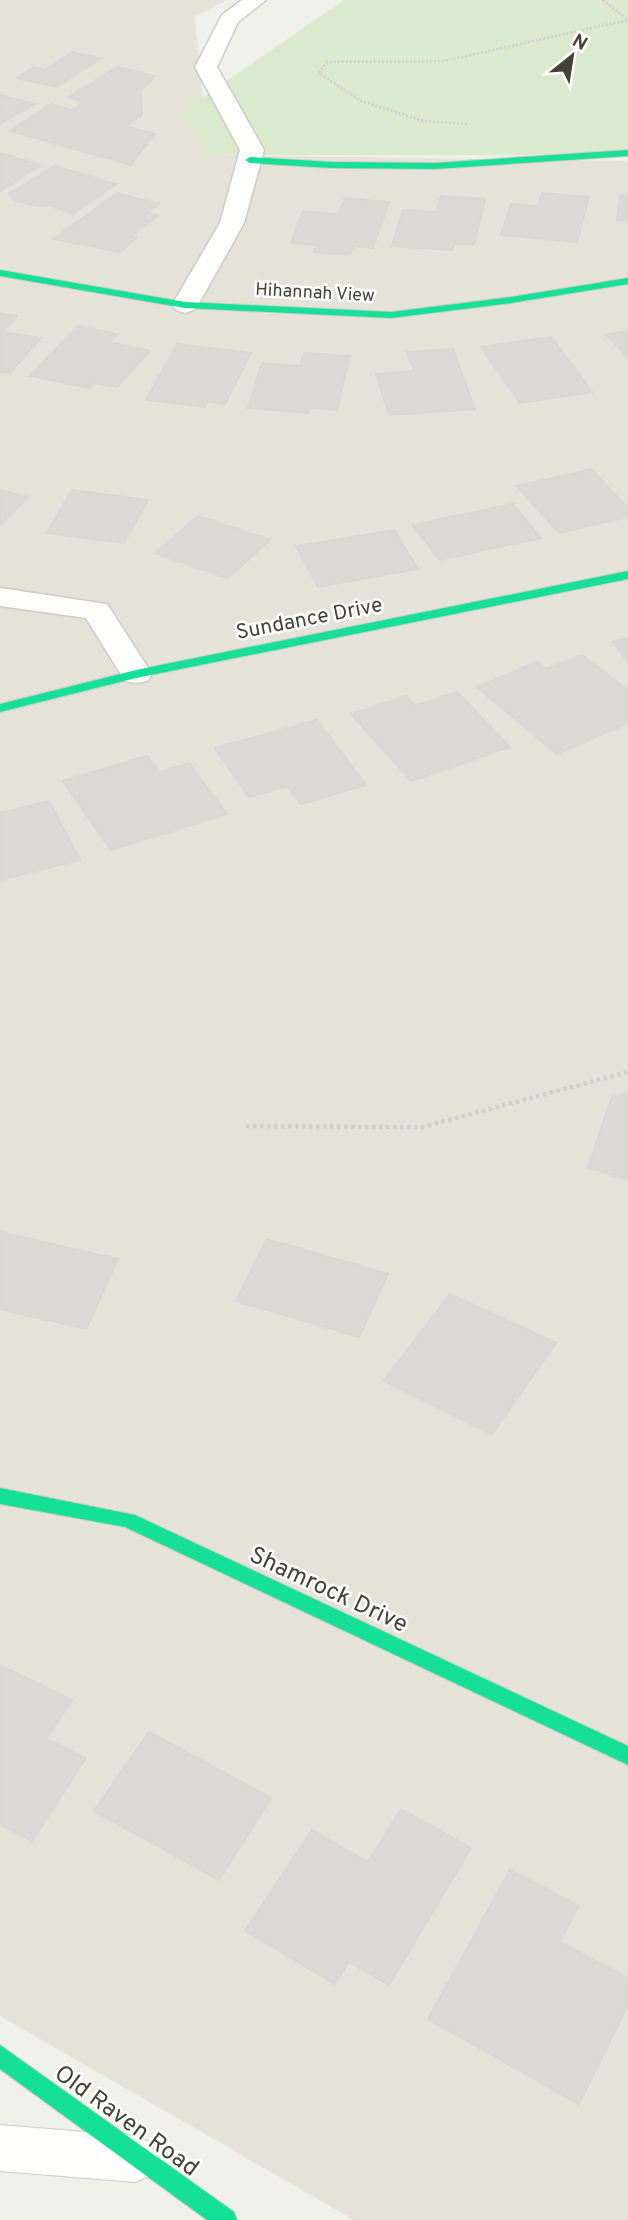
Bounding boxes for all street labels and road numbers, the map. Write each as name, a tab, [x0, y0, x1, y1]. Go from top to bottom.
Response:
street label: Hihannah View	[255, 279, 375, 308]
street label: Sundance Drive	[234, 592, 385, 647]
street label: Shamrock Drive	[244, 1541, 412, 1641]
street label: Old Raven Road	[48, 2059, 204, 2184]

